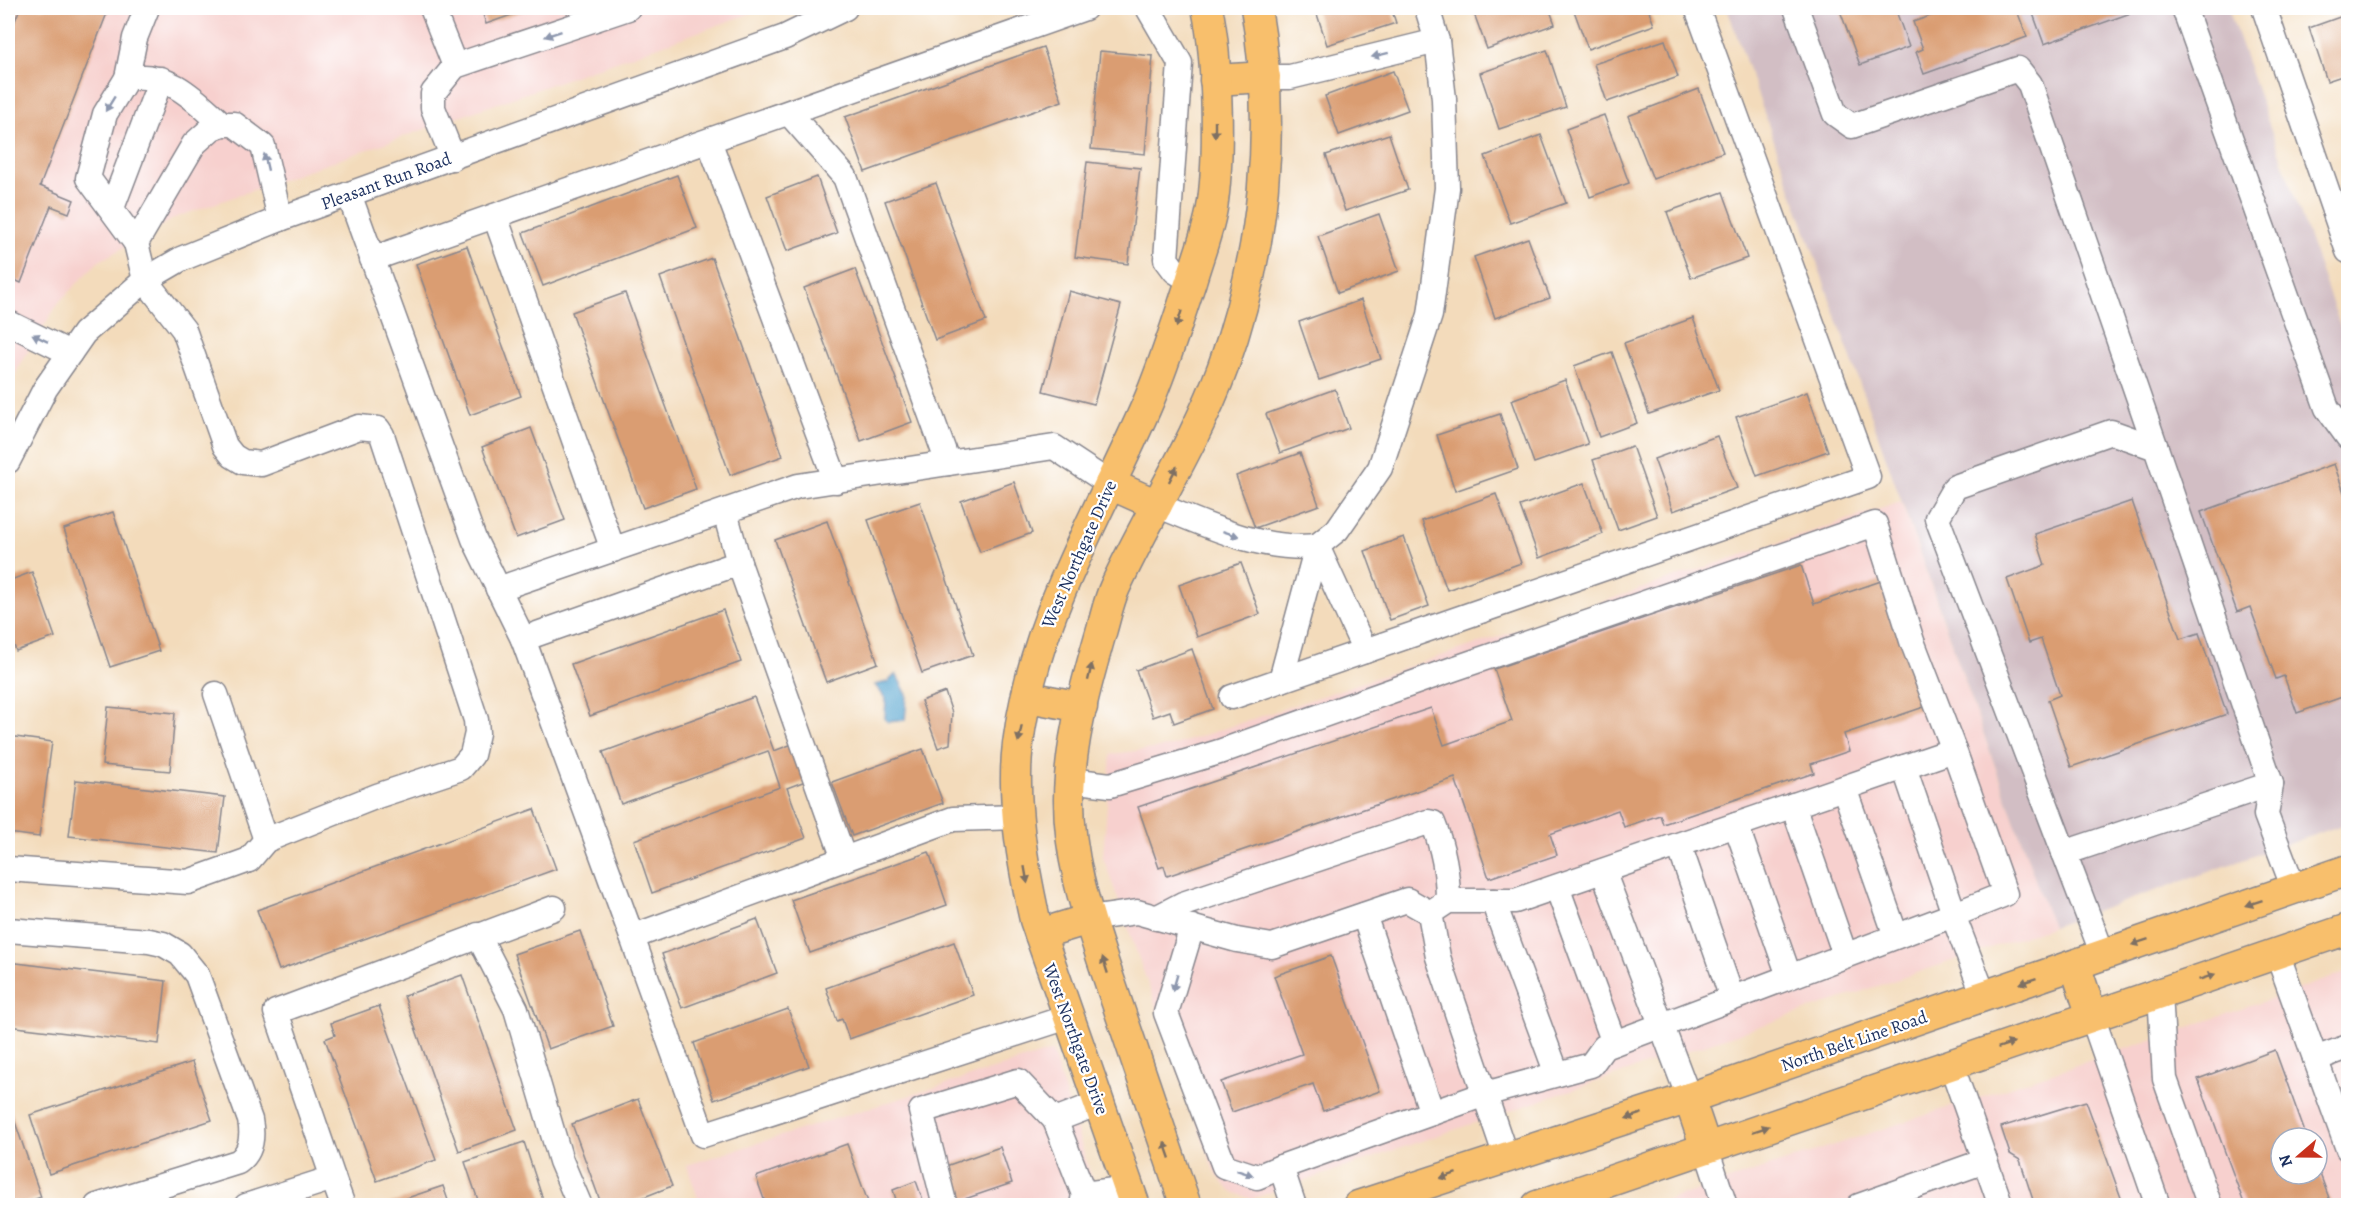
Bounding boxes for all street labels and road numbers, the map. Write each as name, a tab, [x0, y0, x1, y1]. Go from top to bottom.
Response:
street label: Pleasant Run Road	[318, 146, 455, 216]
street label: West Northgate Drive	[1035, 476, 1122, 633]
street label: West Northgate Drive	[1037, 959, 1115, 1118]
street label: North Belt Line Road	[1778, 1005, 1931, 1077]

